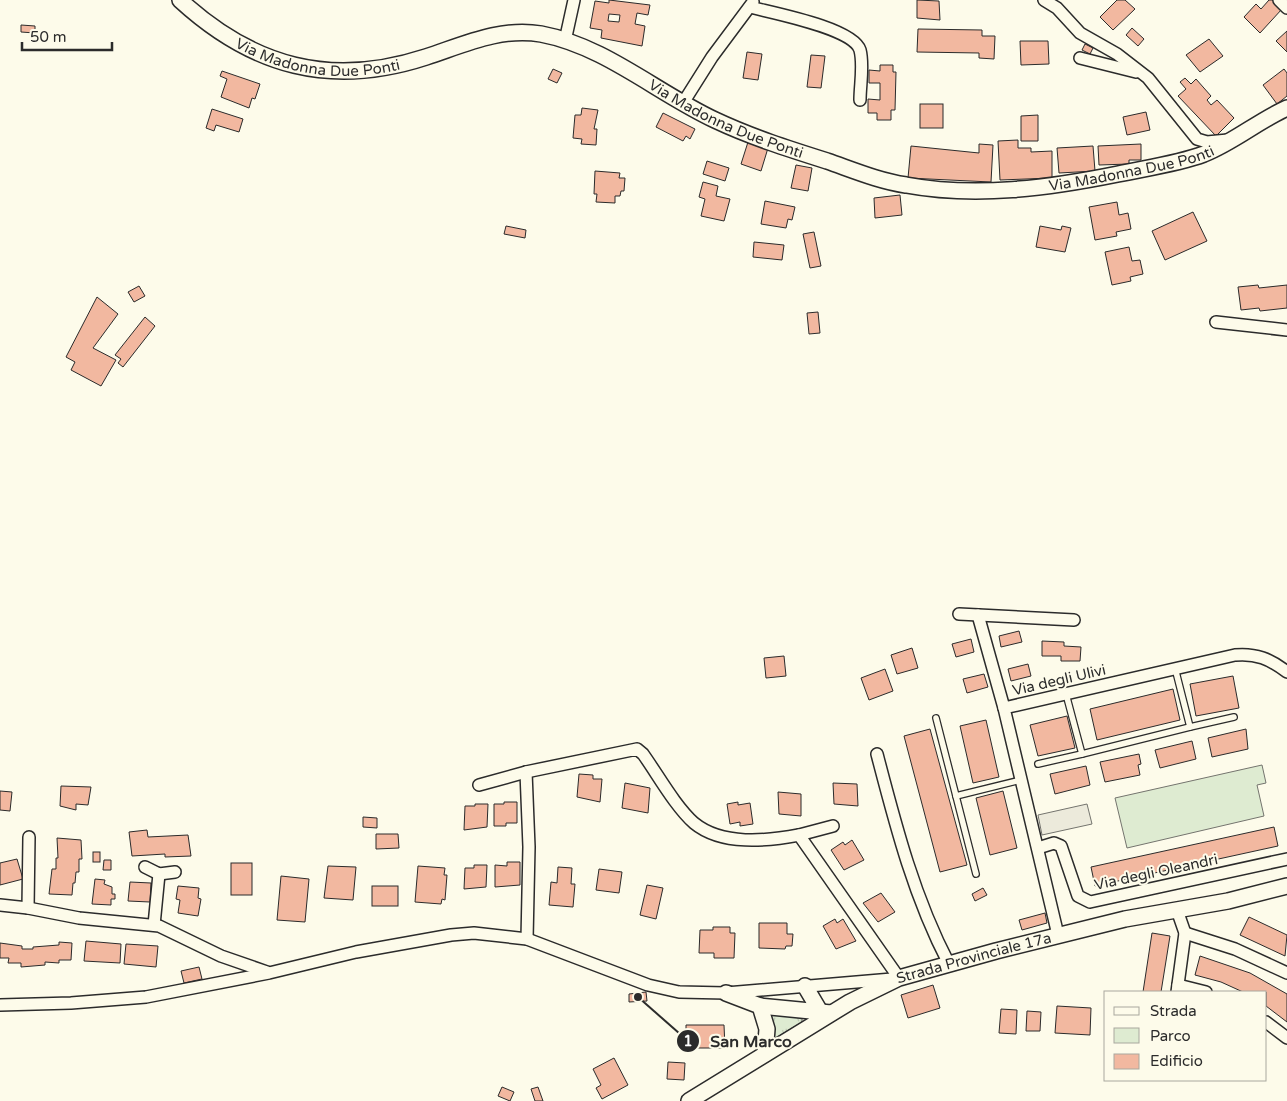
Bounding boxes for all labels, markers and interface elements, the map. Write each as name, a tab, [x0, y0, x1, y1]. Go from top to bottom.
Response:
scale bar	[22, 20, 112, 52]
text: 50 m	[30, 28, 67, 46]
street label: Via Madonna Due Ponti	[232, 34, 402, 80]
street label: Via Madonna Due Ponti	[645, 76, 806, 162]
street label: Via Madonna Due Ponti	[1048, 142, 1217, 195]
street label: Via degli Ulivi	[1010, 660, 1108, 700]
street label: Via degli Oleandri	[1093, 850, 1219, 894]
street label: Strada Provinciale 17a	[894, 929, 1053, 987]
legend	[1104, 991, 1267, 1081]
text: Strada	[1150, 1002, 1197, 1020]
callout: San Marco	[675, 1026, 801, 1057]
text: Parco	[1150, 1027, 1191, 1045]
text: 1	[683, 1032, 693, 1050]
text: San Marco	[710, 1032, 792, 1052]
text: Edificio	[1150, 1052, 1203, 1070]

